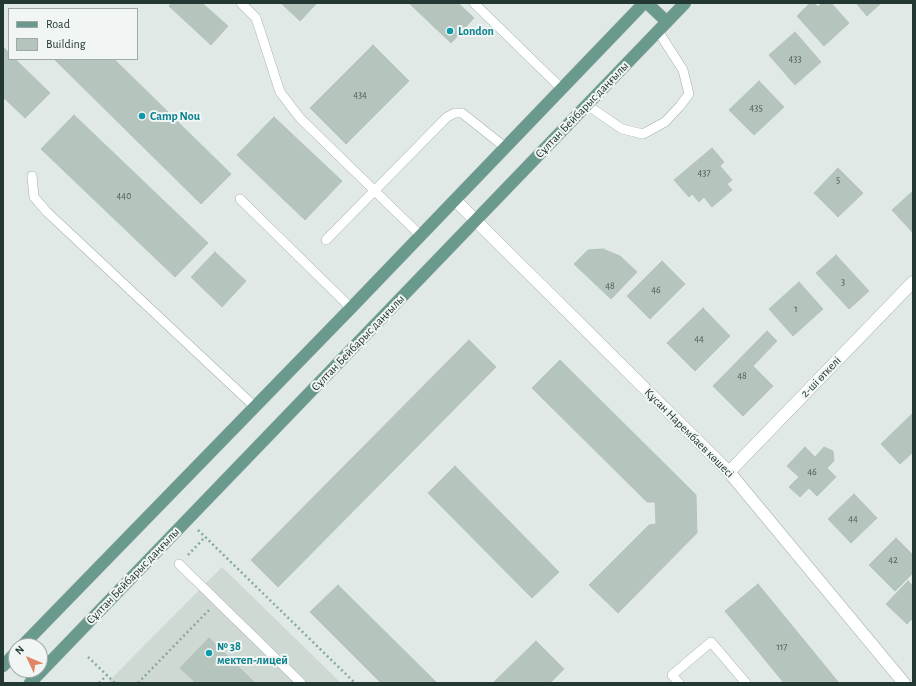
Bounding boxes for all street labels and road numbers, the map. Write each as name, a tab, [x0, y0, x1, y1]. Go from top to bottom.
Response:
street label: Сұлтан Бейбарыс даңғылы	[532, 59, 632, 161]
street label: Сұлтан Бейбарыс даңғылы	[308, 292, 408, 394]
street label: 2-ші өткелі	[798, 353, 844, 401]
street label: Құсан Нарембаев көшесі	[641, 385, 737, 481]
street label: Сұлтан Бейбарыс даңғылы	[83, 525, 183, 627]

